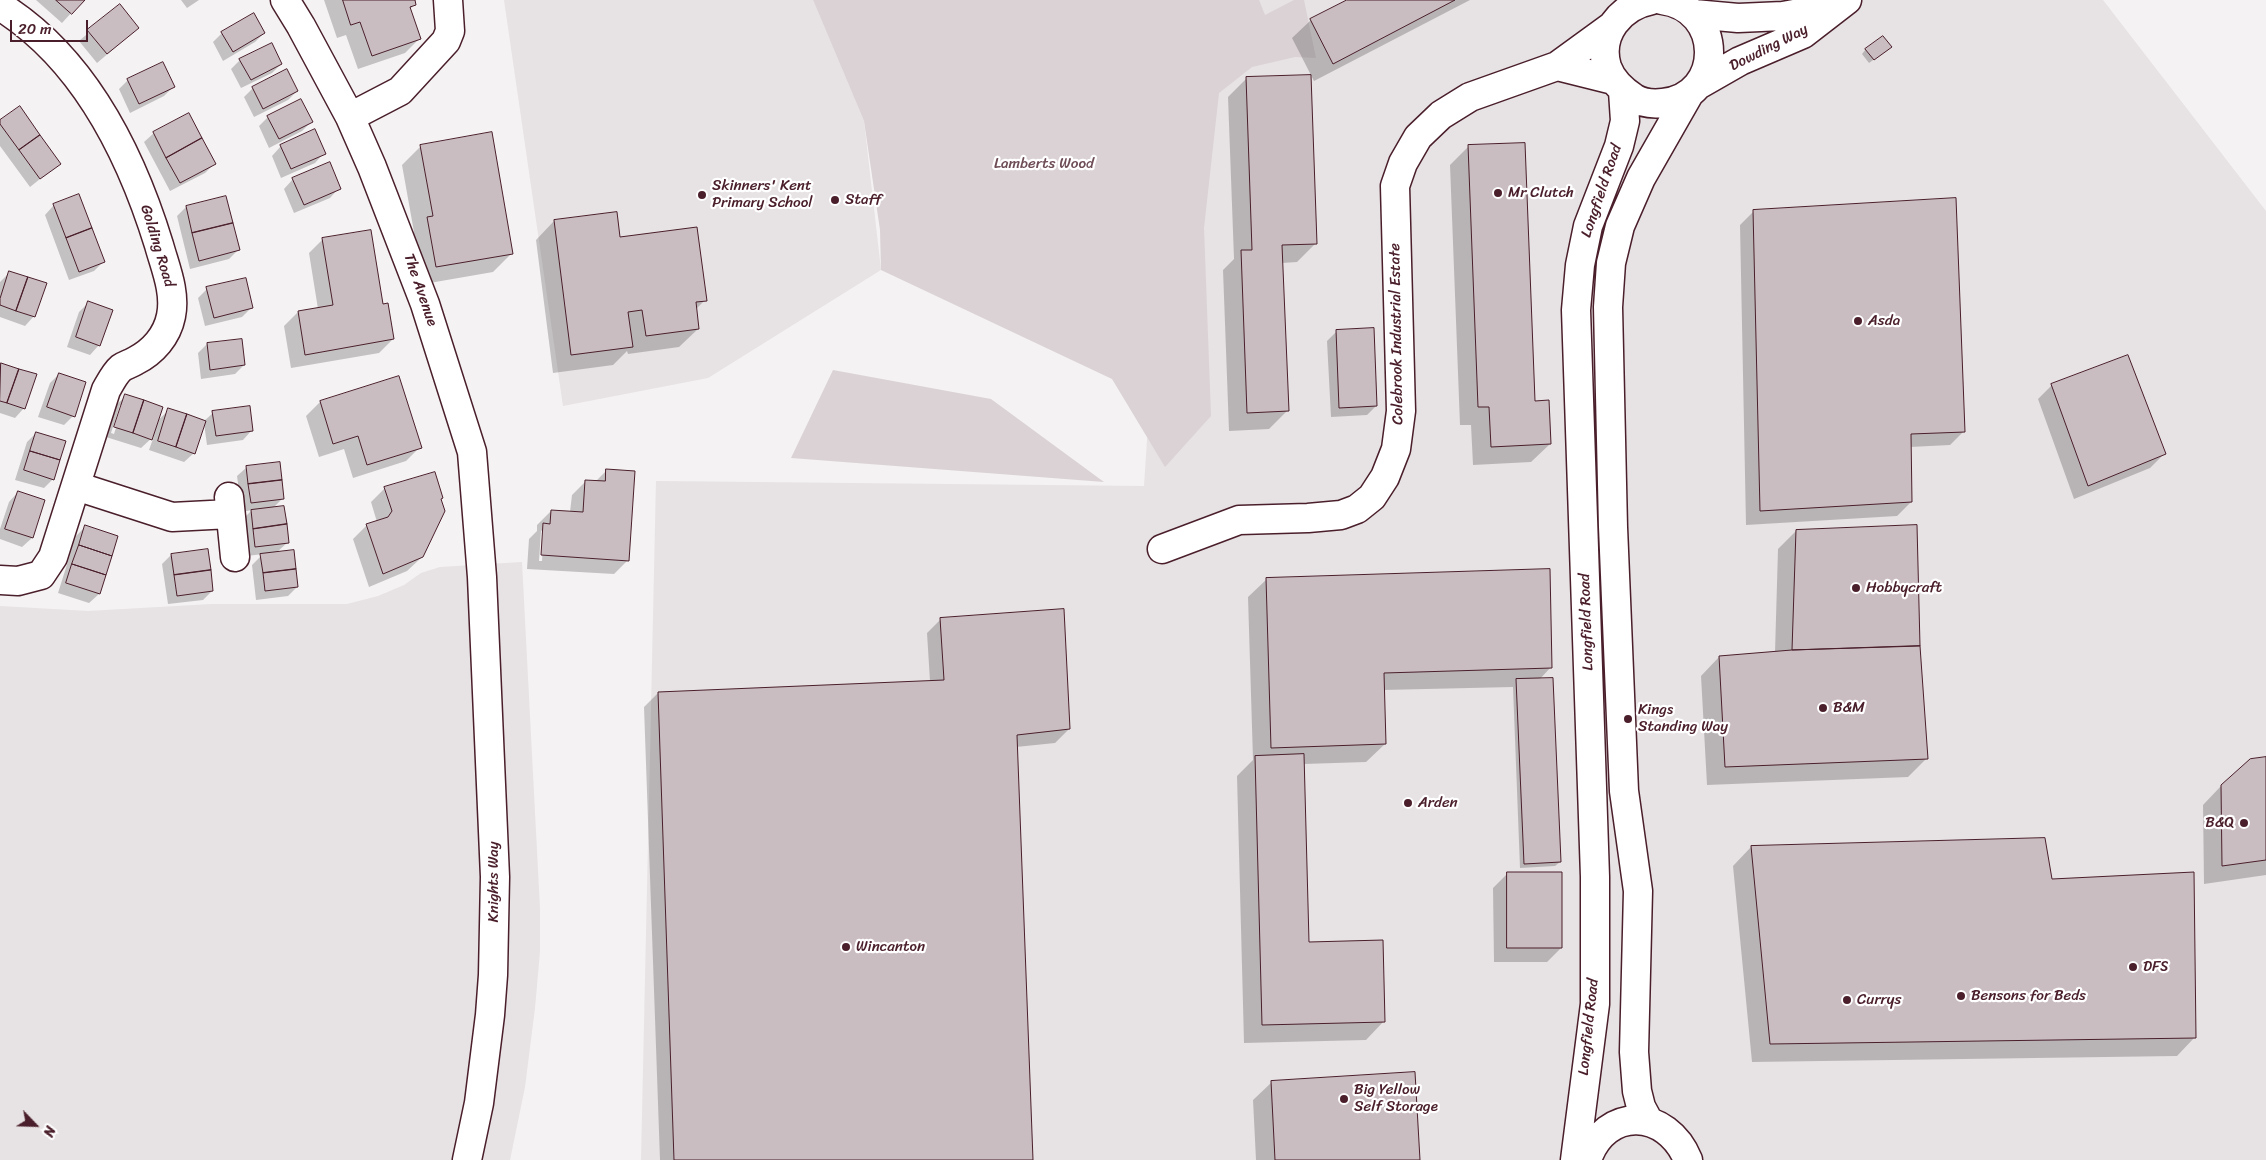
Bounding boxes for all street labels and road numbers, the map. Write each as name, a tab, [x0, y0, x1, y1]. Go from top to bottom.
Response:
street label: Dowding Way	[1727, 21, 1811, 75]
street label: Longfield Road	[1578, 142, 1626, 240]
street label: Golding Road	[136, 203, 178, 289]
street label: Colebrook Industrial Estate	[1386, 243, 1408, 425]
street label: The Avenue	[399, 251, 441, 329]
street label: Longfield Road	[1576, 573, 1598, 671]
street label: Knights Way	[485, 841, 503, 923]
street label: Longfield Road	[1575, 978, 1603, 1076]

